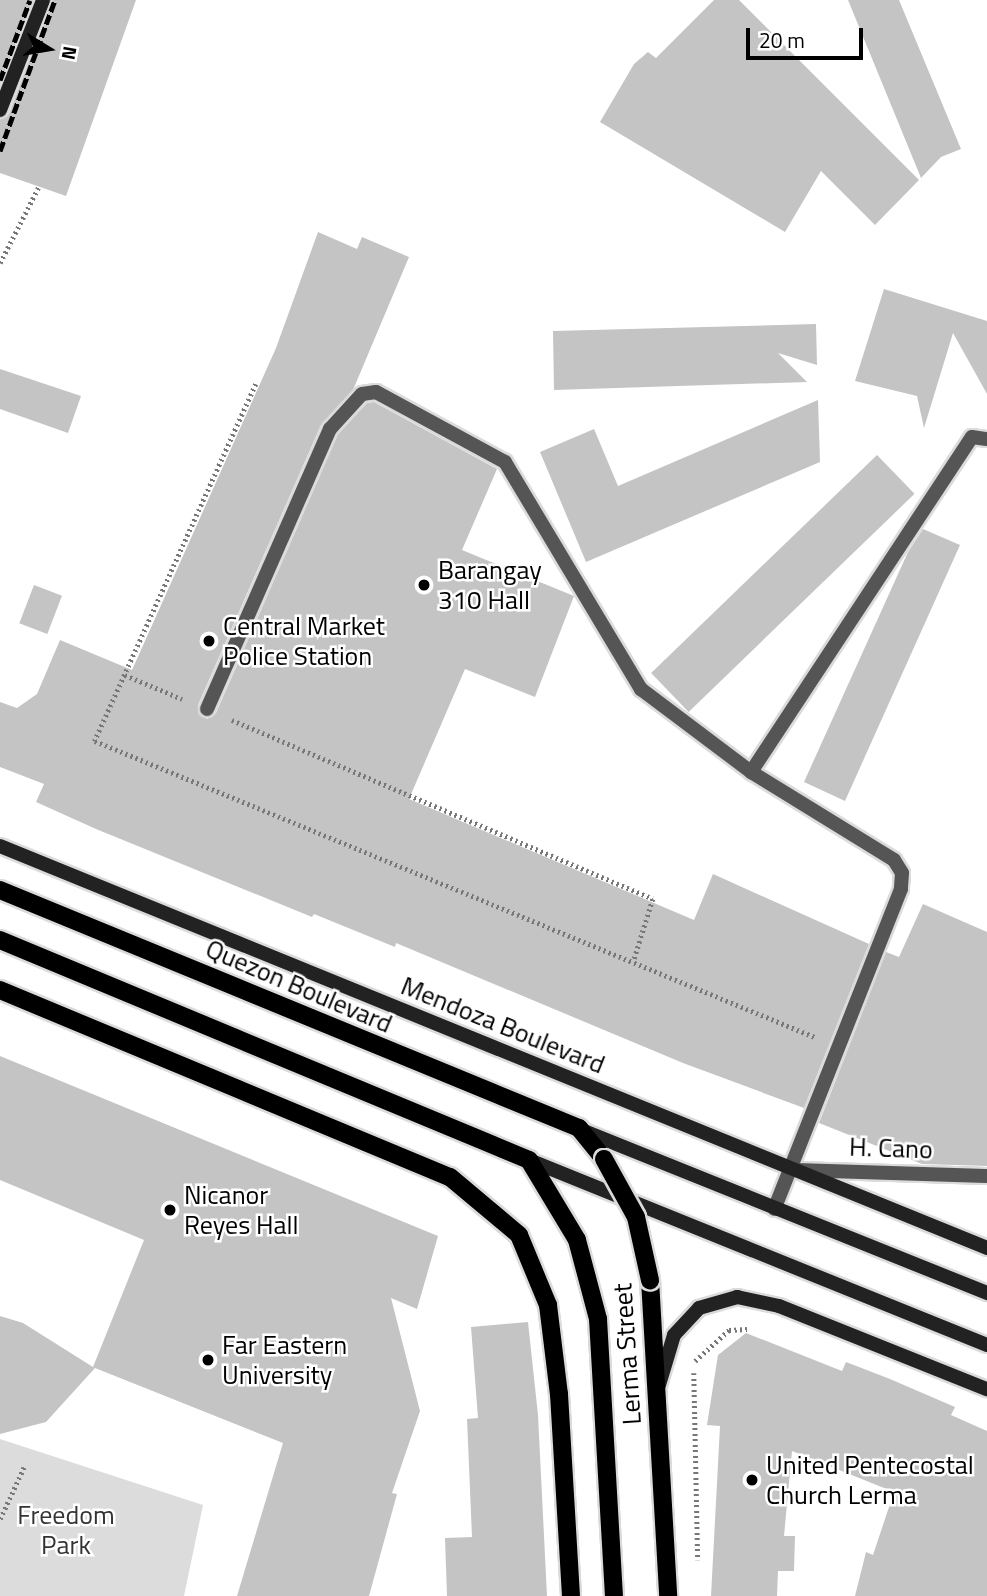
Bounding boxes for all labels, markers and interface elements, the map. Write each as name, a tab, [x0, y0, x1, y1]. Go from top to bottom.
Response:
north arrow	[14, 14, 84, 84]
scale bar	[749, 14, 866, 58]
text: 20 m	[759, 24, 805, 56]
text: N	[55, 44, 86, 62]
place label: Barangay 310 Hall	[438, 554, 542, 616]
marker: Barangay 310 Hall	[416, 577, 432, 593]
place label: Central Market Police Station	[223, 610, 385, 672]
marker: Central Market Police Station	[201, 633, 217, 649]
street label: Quezon Boulevard	[201, 933, 397, 1039]
street label: Mendoza Boulevard	[397, 970, 609, 1080]
street label: H. Cano	[849, 1131, 933, 1165]
place label: Nicanor Reyes Hall	[184, 1179, 299, 1240]
marker: Nicanor Reyes Hall	[162, 1202, 178, 1218]
street label: Lerma Street	[606, 1282, 648, 1426]
place label: Far Eastern University	[222, 1329, 347, 1390]
marker: Far Eastern University	[200, 1352, 216, 1368]
place label: United Pentecostal Church Lerma	[766, 1449, 974, 1510]
marker: United Pentecostal Church Lerma	[744, 1472, 760, 1488]
park label: Freedom Park	[17, 1499, 115, 1560]

